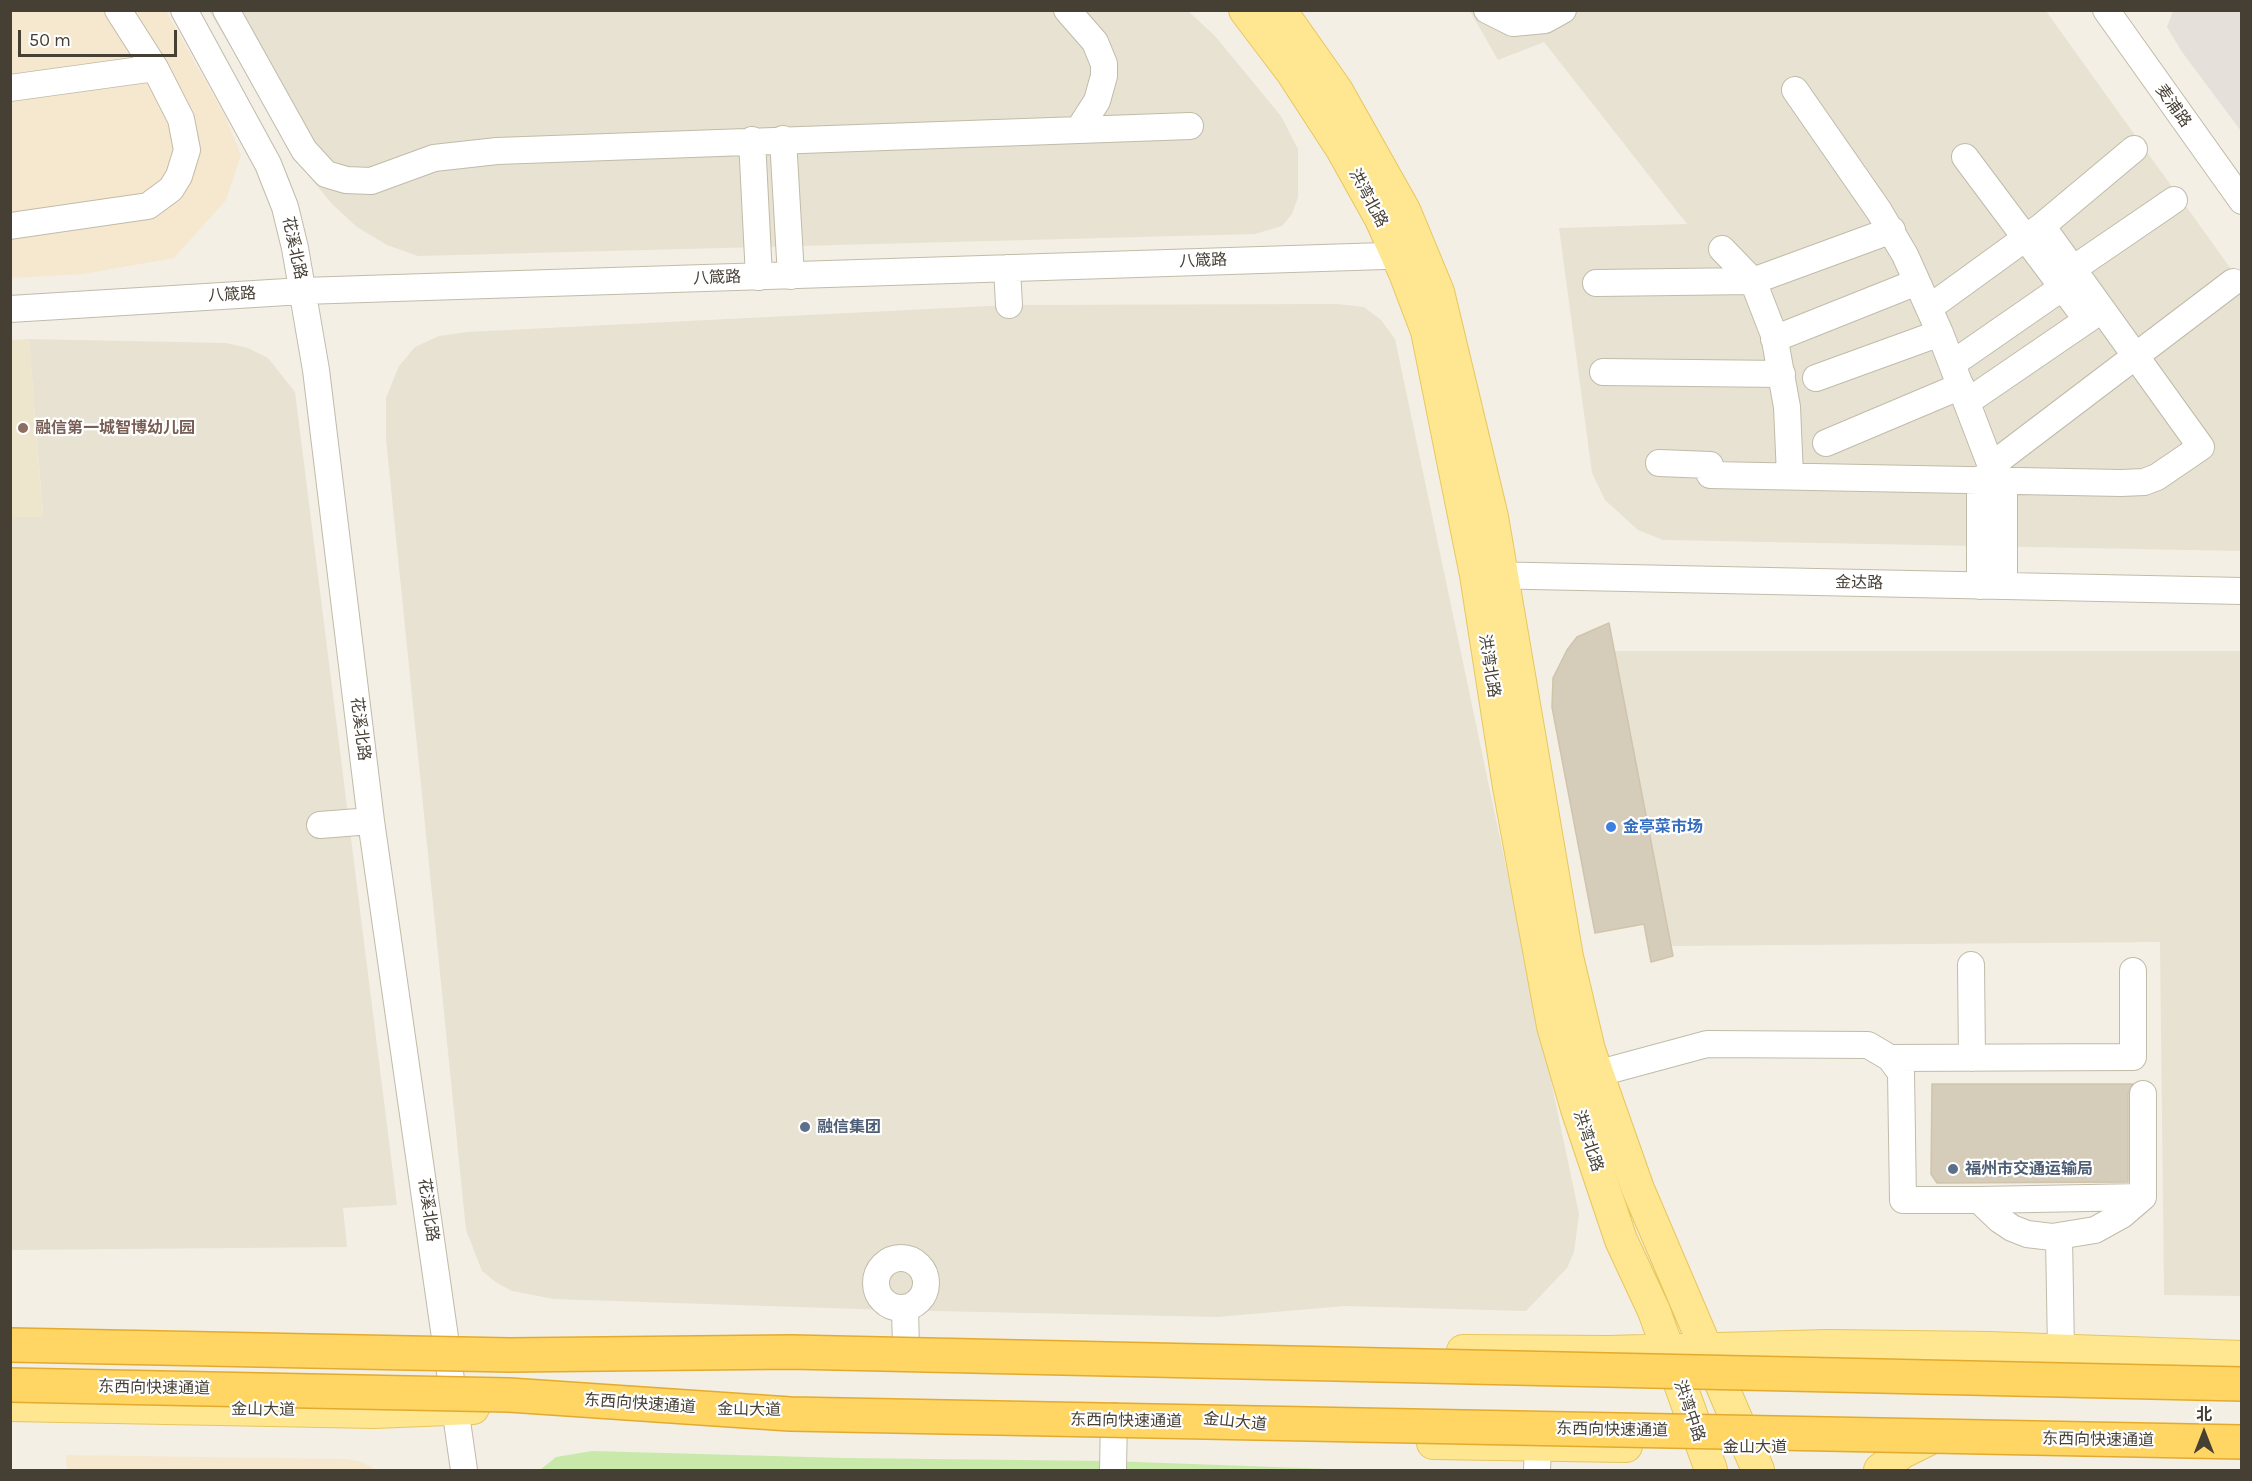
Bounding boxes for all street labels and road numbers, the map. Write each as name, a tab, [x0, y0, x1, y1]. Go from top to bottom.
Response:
street label: 麦浦路	[2151, 81, 2195, 131]
street label: 洪湾北路	[1345, 165, 1391, 231]
street label: 花溪北路	[278, 215, 310, 281]
street label: 八箴路	[1179, 251, 1227, 271]
street label: 八箴路	[693, 268, 741, 288]
street label: 八箴路	[208, 284, 256, 306]
street label: 金达路	[1835, 573, 1883, 593]
street label: 洪湾北路	[1475, 633, 1503, 699]
street label: 花溪北路	[347, 696, 373, 762]
street label: 洪湾北路	[1569, 1108, 1607, 1174]
street label: 花溪北路	[414, 1177, 442, 1243]
street label: 东西向快速通道	[98, 1377, 210, 1399]
street label: 洪湾中路	[1670, 1378, 1708, 1444]
street label: 东西向快速通道	[583, 1391, 697, 1417]
street label: 金山大道	[231, 1400, 295, 1420]
street label: 金山大道	[717, 1400, 781, 1420]
street label: 金山大道	[1202, 1409, 1268, 1435]
street label: 东西向快速通道	[1070, 1410, 1182, 1432]
street label: 东西向快速通道	[1556, 1419, 1668, 1441]
street label: 东西向快速通道	[2042, 1429, 2154, 1451]
street label: 金山大道	[1723, 1437, 1787, 1457]

